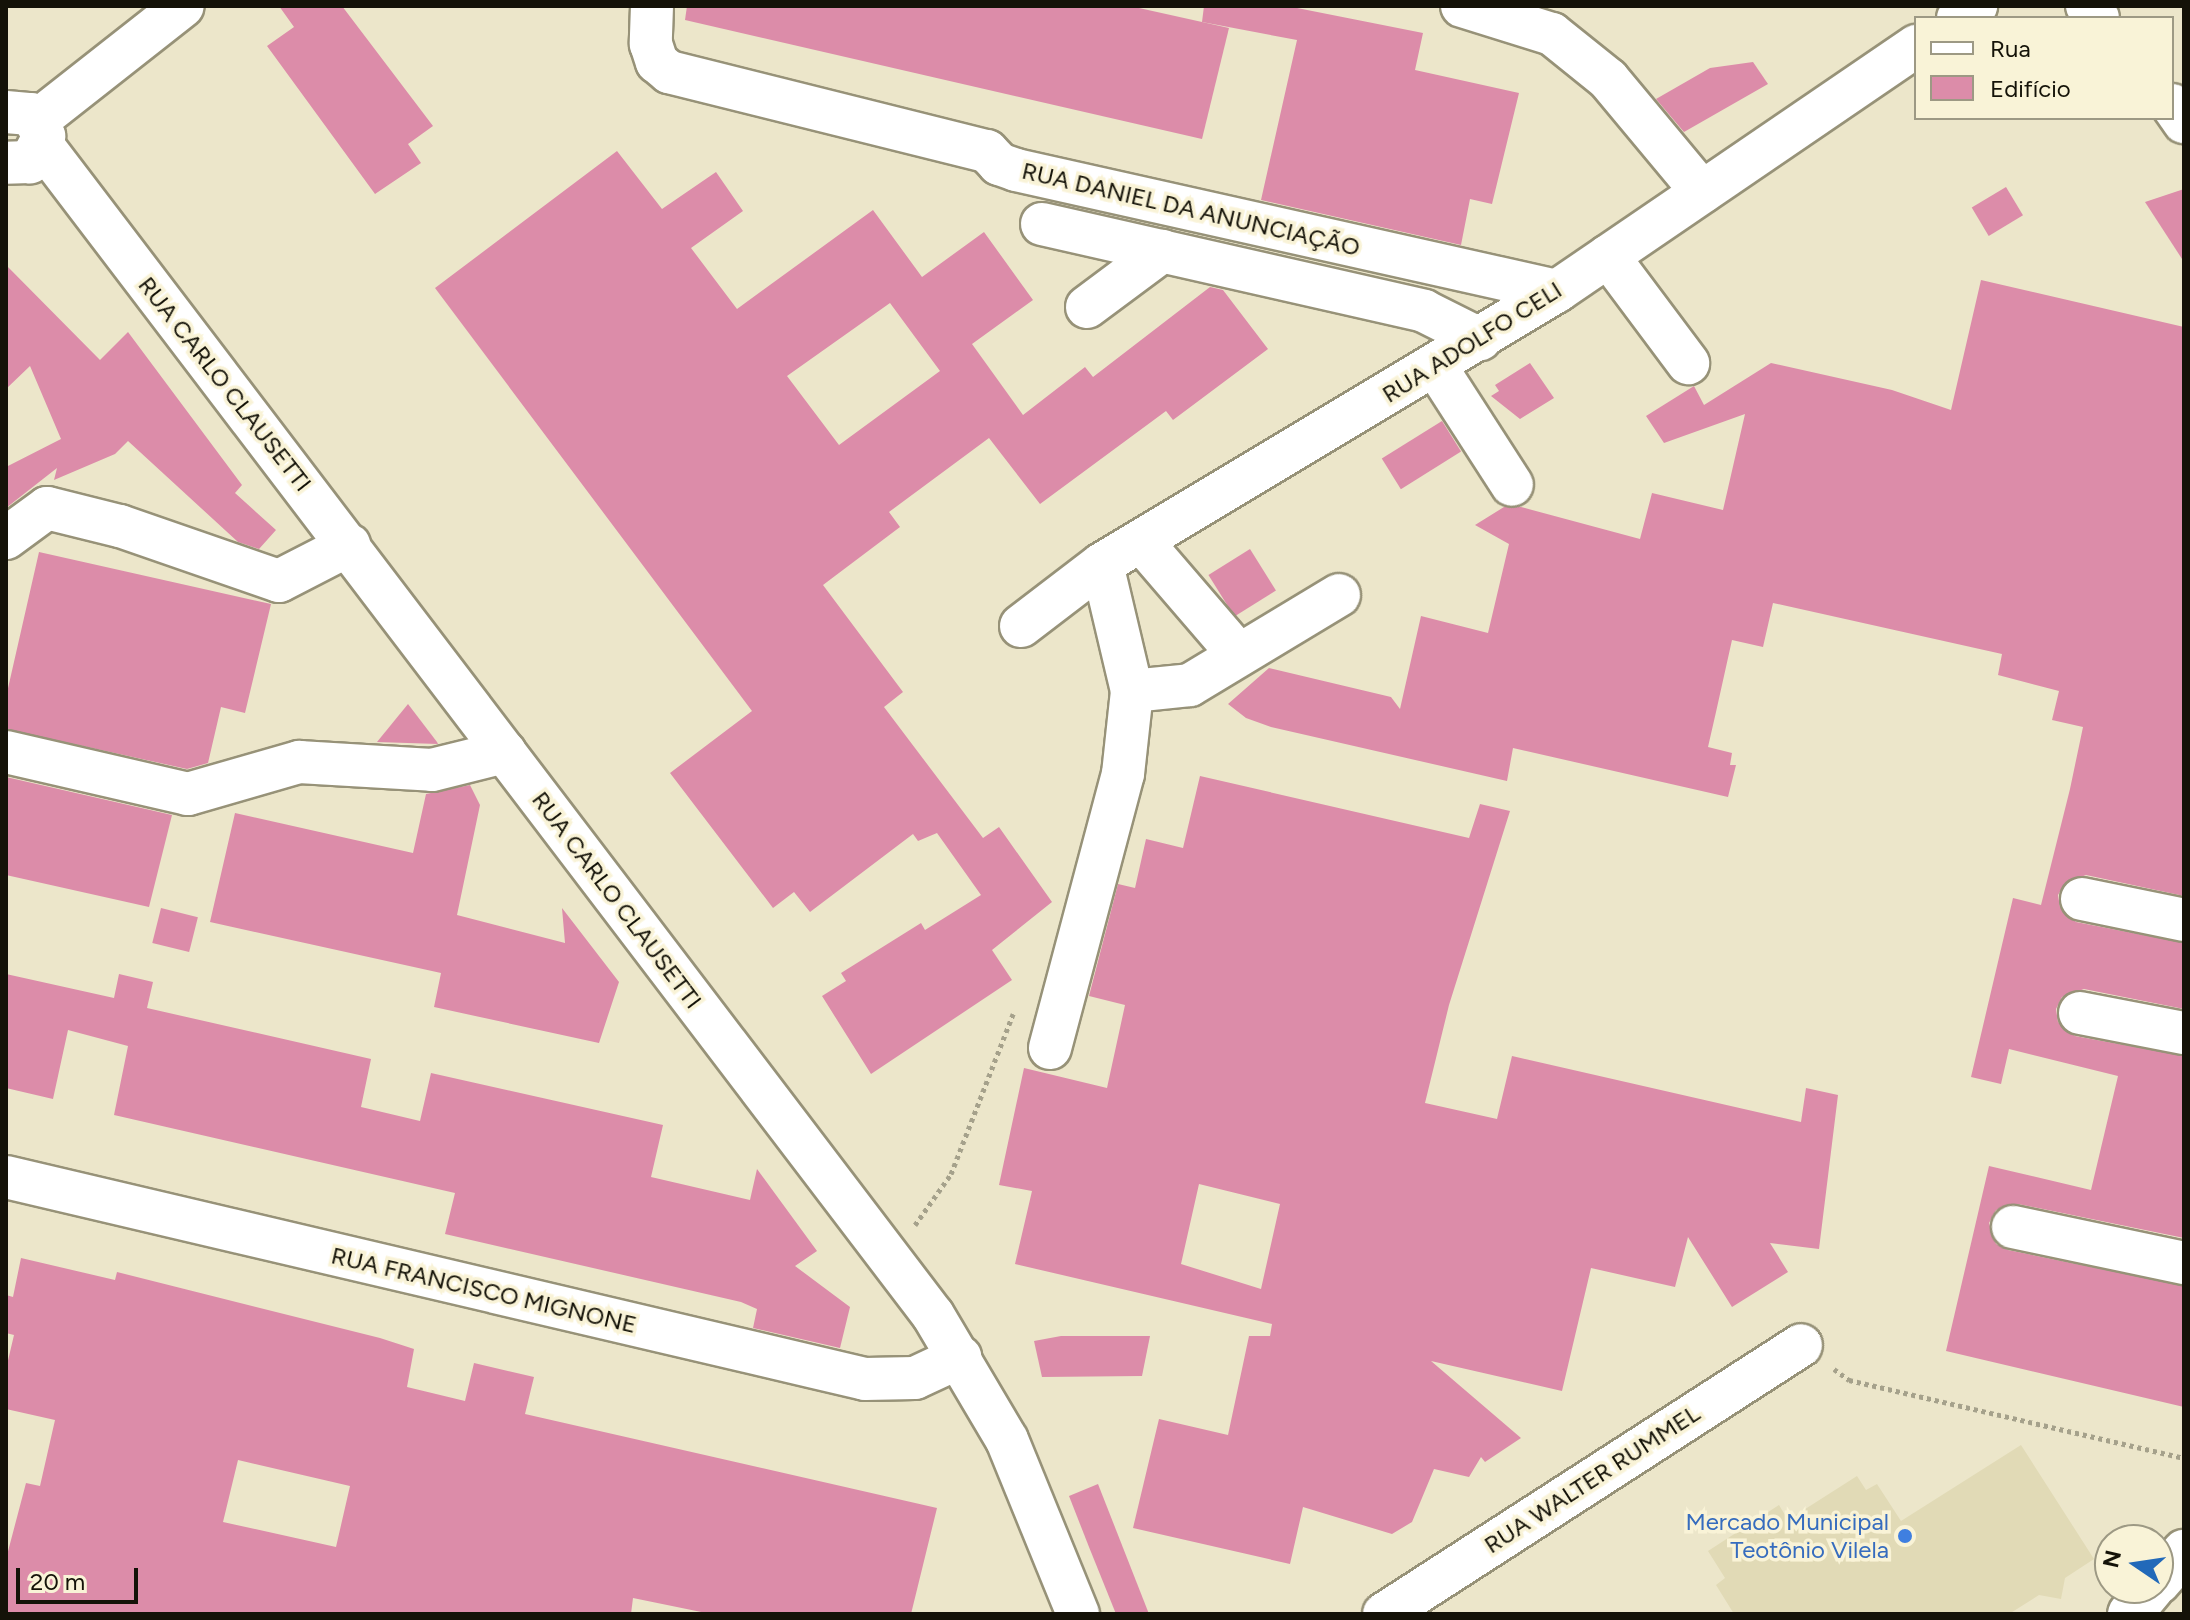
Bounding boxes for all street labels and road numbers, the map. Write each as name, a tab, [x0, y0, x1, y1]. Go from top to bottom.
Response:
street label: RUA DANIEL DA ANUNCIAÇÃO	[1019, 156, 1363, 262]
street label: RUA CARLO CLAUSETTI	[132, 271, 318, 497]
street label: RUA ADOLFO CELI	[1377, 275, 1567, 409]
street label: RUA CARLO CLAUSETTI	[526, 786, 708, 1014]
street label: RUA FRANCISCO MIGNONE	[329, 1241, 639, 1339]
street label: RUA WALTER RUMMEL	[1479, 1399, 1705, 1559]

